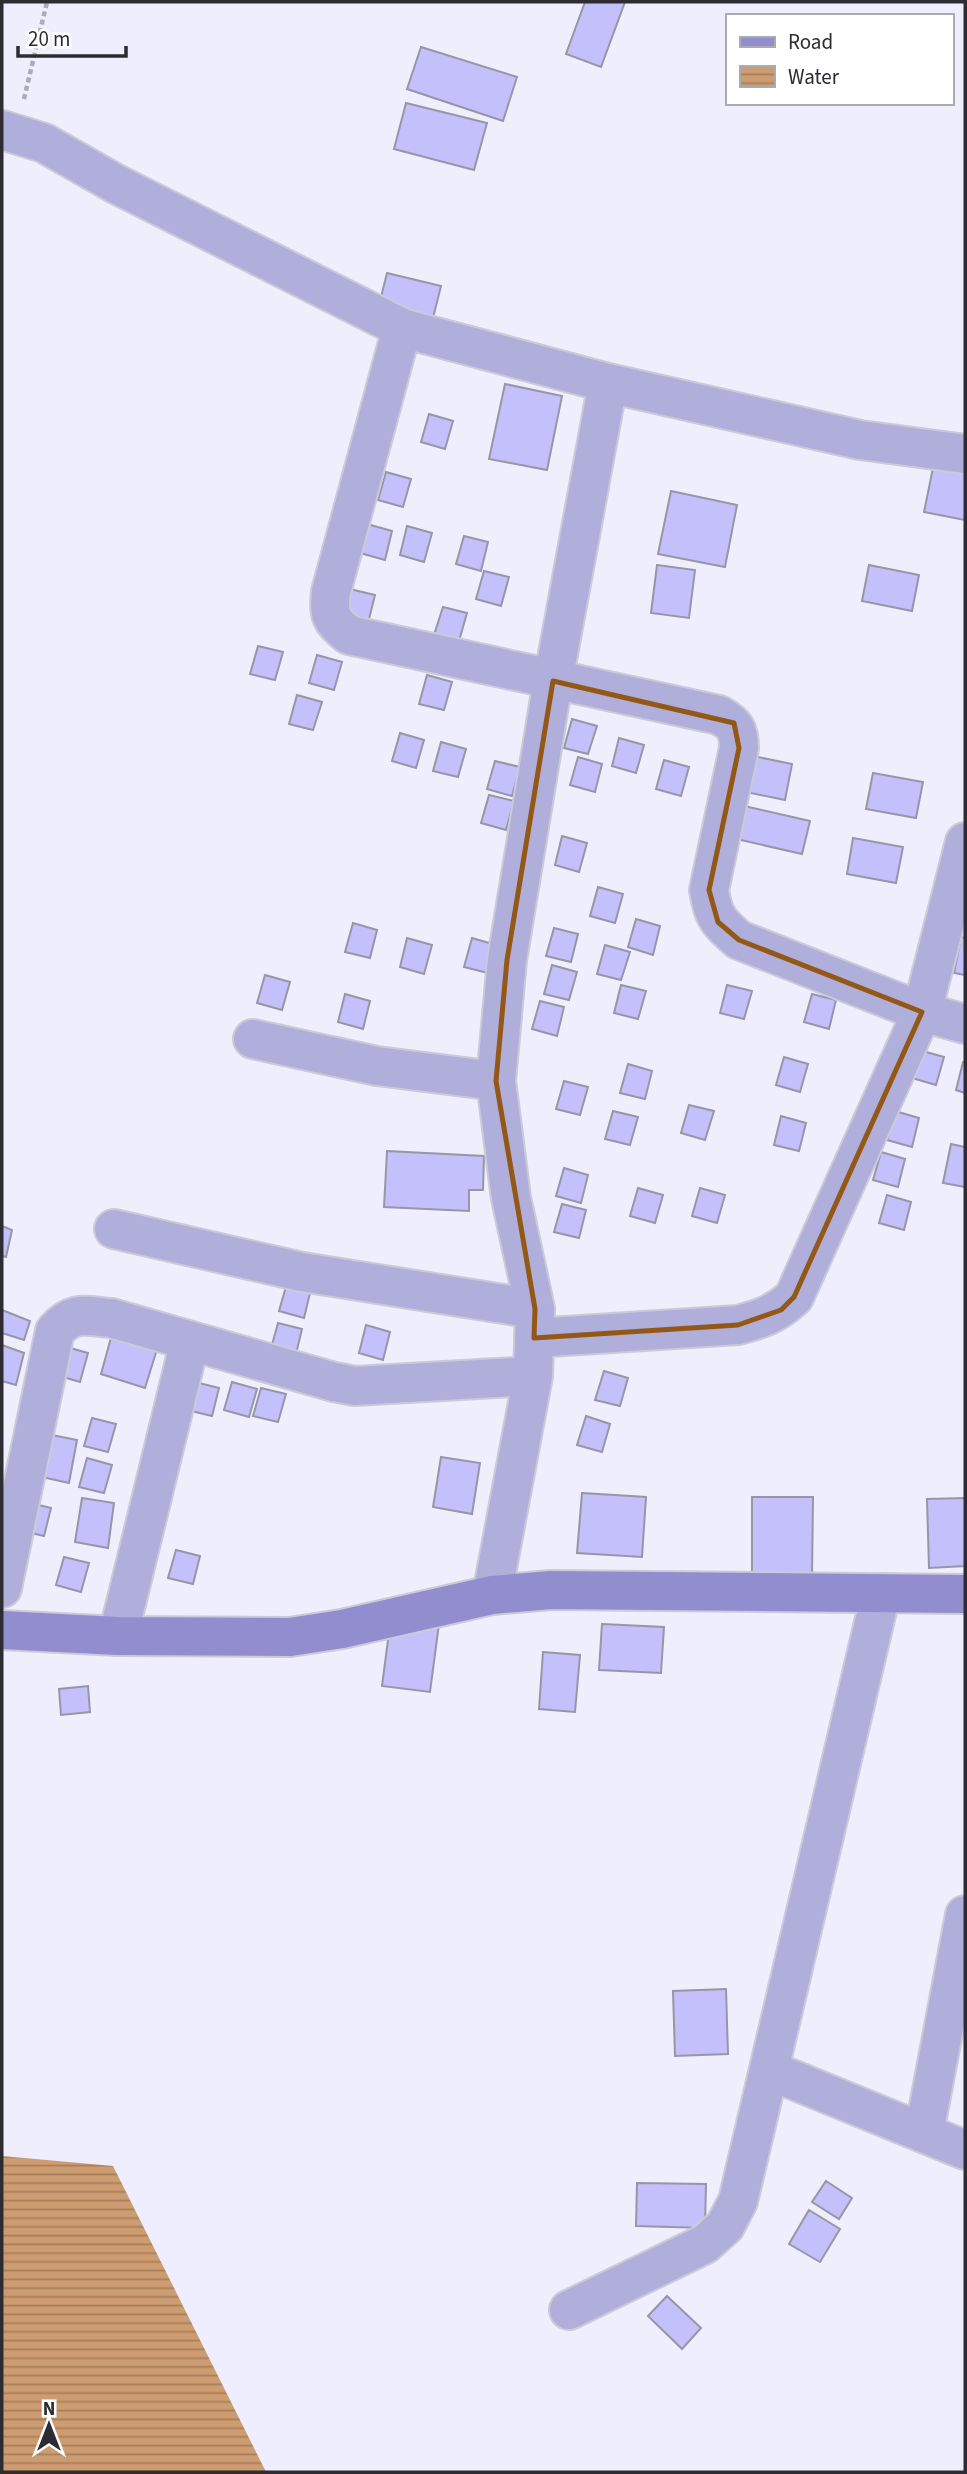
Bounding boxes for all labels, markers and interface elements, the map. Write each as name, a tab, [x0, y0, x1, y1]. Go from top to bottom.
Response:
scale bar	[18, 14, 126, 58]
legend	[726, 14, 953, 105]
text: 20 m	[28, 24, 70, 54]
text: Road	[788, 27, 833, 57]
text: Water	[788, 62, 840, 92]
north arrow	[14, 2390, 84, 2460]
text: N	[43, 2396, 55, 2423]

